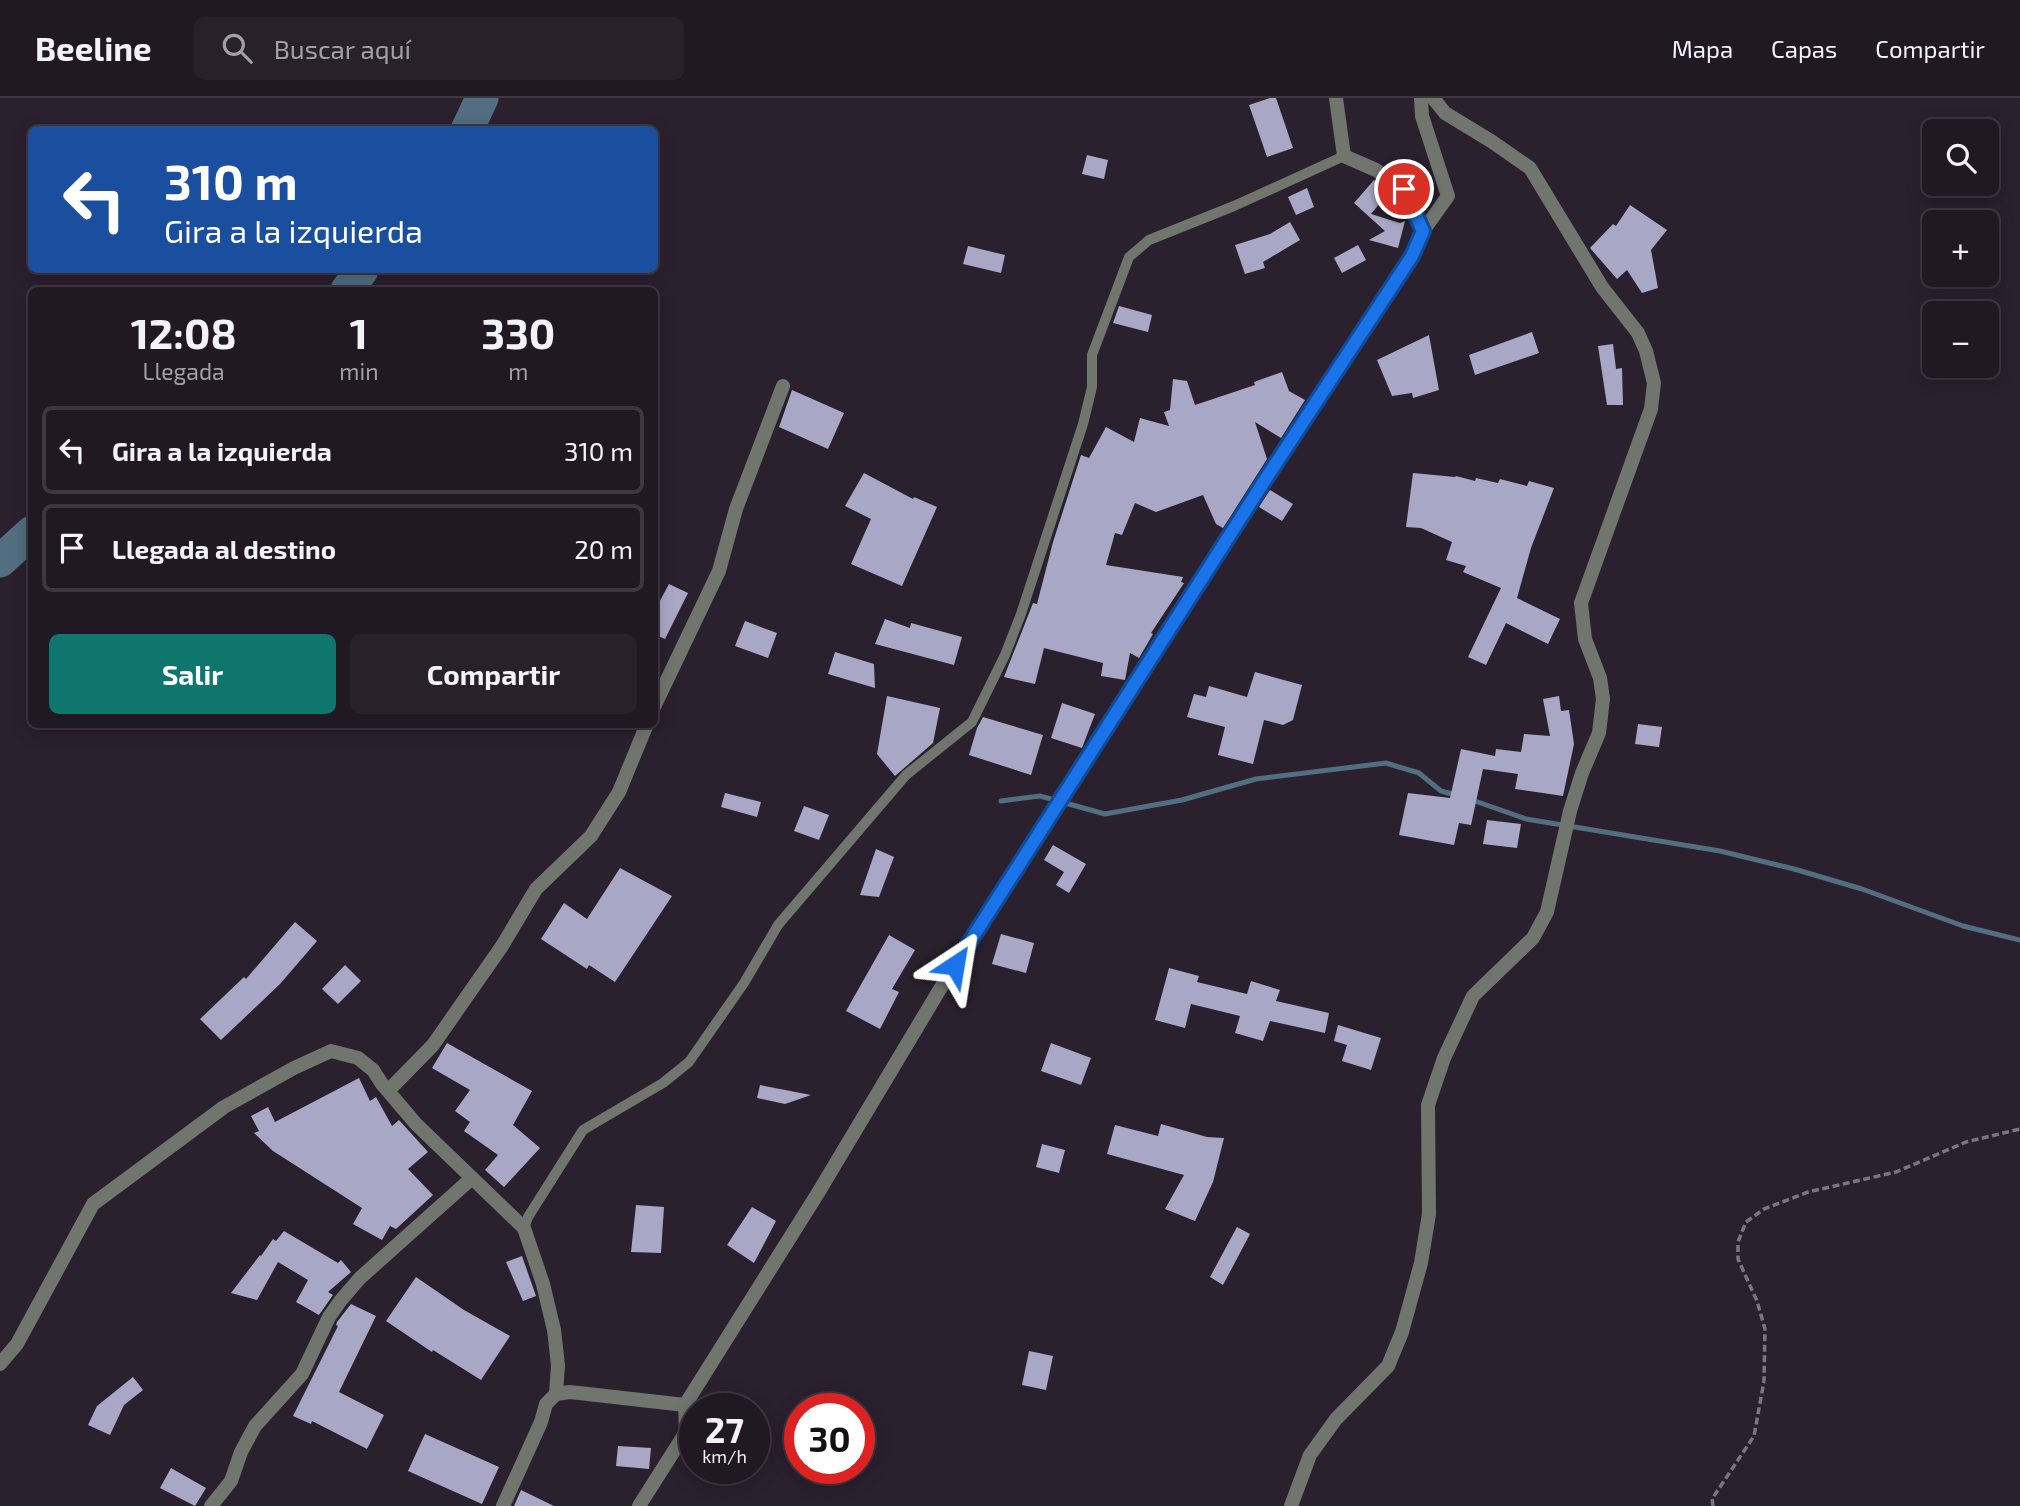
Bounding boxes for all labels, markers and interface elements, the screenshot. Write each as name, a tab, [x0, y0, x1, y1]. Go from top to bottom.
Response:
search box	[194, 17, 684, 80]
text: Beeline	[35, 28, 152, 68]
icon: search	[218, 29, 256, 67]
text: Buscar aquí	[274, 33, 411, 64]
text: Mapa	[1672, 34, 1733, 63]
text: Capas	[1771, 34, 1837, 63]
text: Compartir	[1875, 34, 1985, 63]
map controls	[1922, 119, 1999, 378]
button: search	[1922, 119, 1999, 196]
text: 310 m	[164, 151, 298, 210]
icon: left	[49, 154, 140, 245]
pin	[1374, 159, 1434, 219]
icon: arrive	[1385, 170, 1423, 208]
button: +	[1922, 210, 1999, 287]
text: Gira a la izquierda	[164, 211, 423, 249]
button: −	[1922, 301, 1999, 378]
text: 12:08	[131, 307, 237, 357]
text: 1	[350, 307, 368, 357]
text: 330	[481, 307, 555, 357]
text: Llegada	[143, 357, 225, 385]
text: min	[339, 357, 379, 385]
text: m	[508, 357, 528, 385]
icon: left	[53, 431, 91, 469]
text: Gira a la izquierda	[112, 435, 332, 466]
text: 310 m	[564, 435, 633, 466]
icon: arrive	[53, 529, 91, 567]
text: Llegada al destino	[112, 533, 336, 564]
text: 20 m	[574, 533, 633, 564]
button: Salir	[49, 634, 336, 714]
button: Compartir	[350, 634, 637, 714]
position arrow	[918, 928, 992, 1002]
speed limit sign: 30	[784, 1393, 875, 1484]
text: 27	[705, 1408, 744, 1450]
text: km/h	[702, 1445, 747, 1467]

